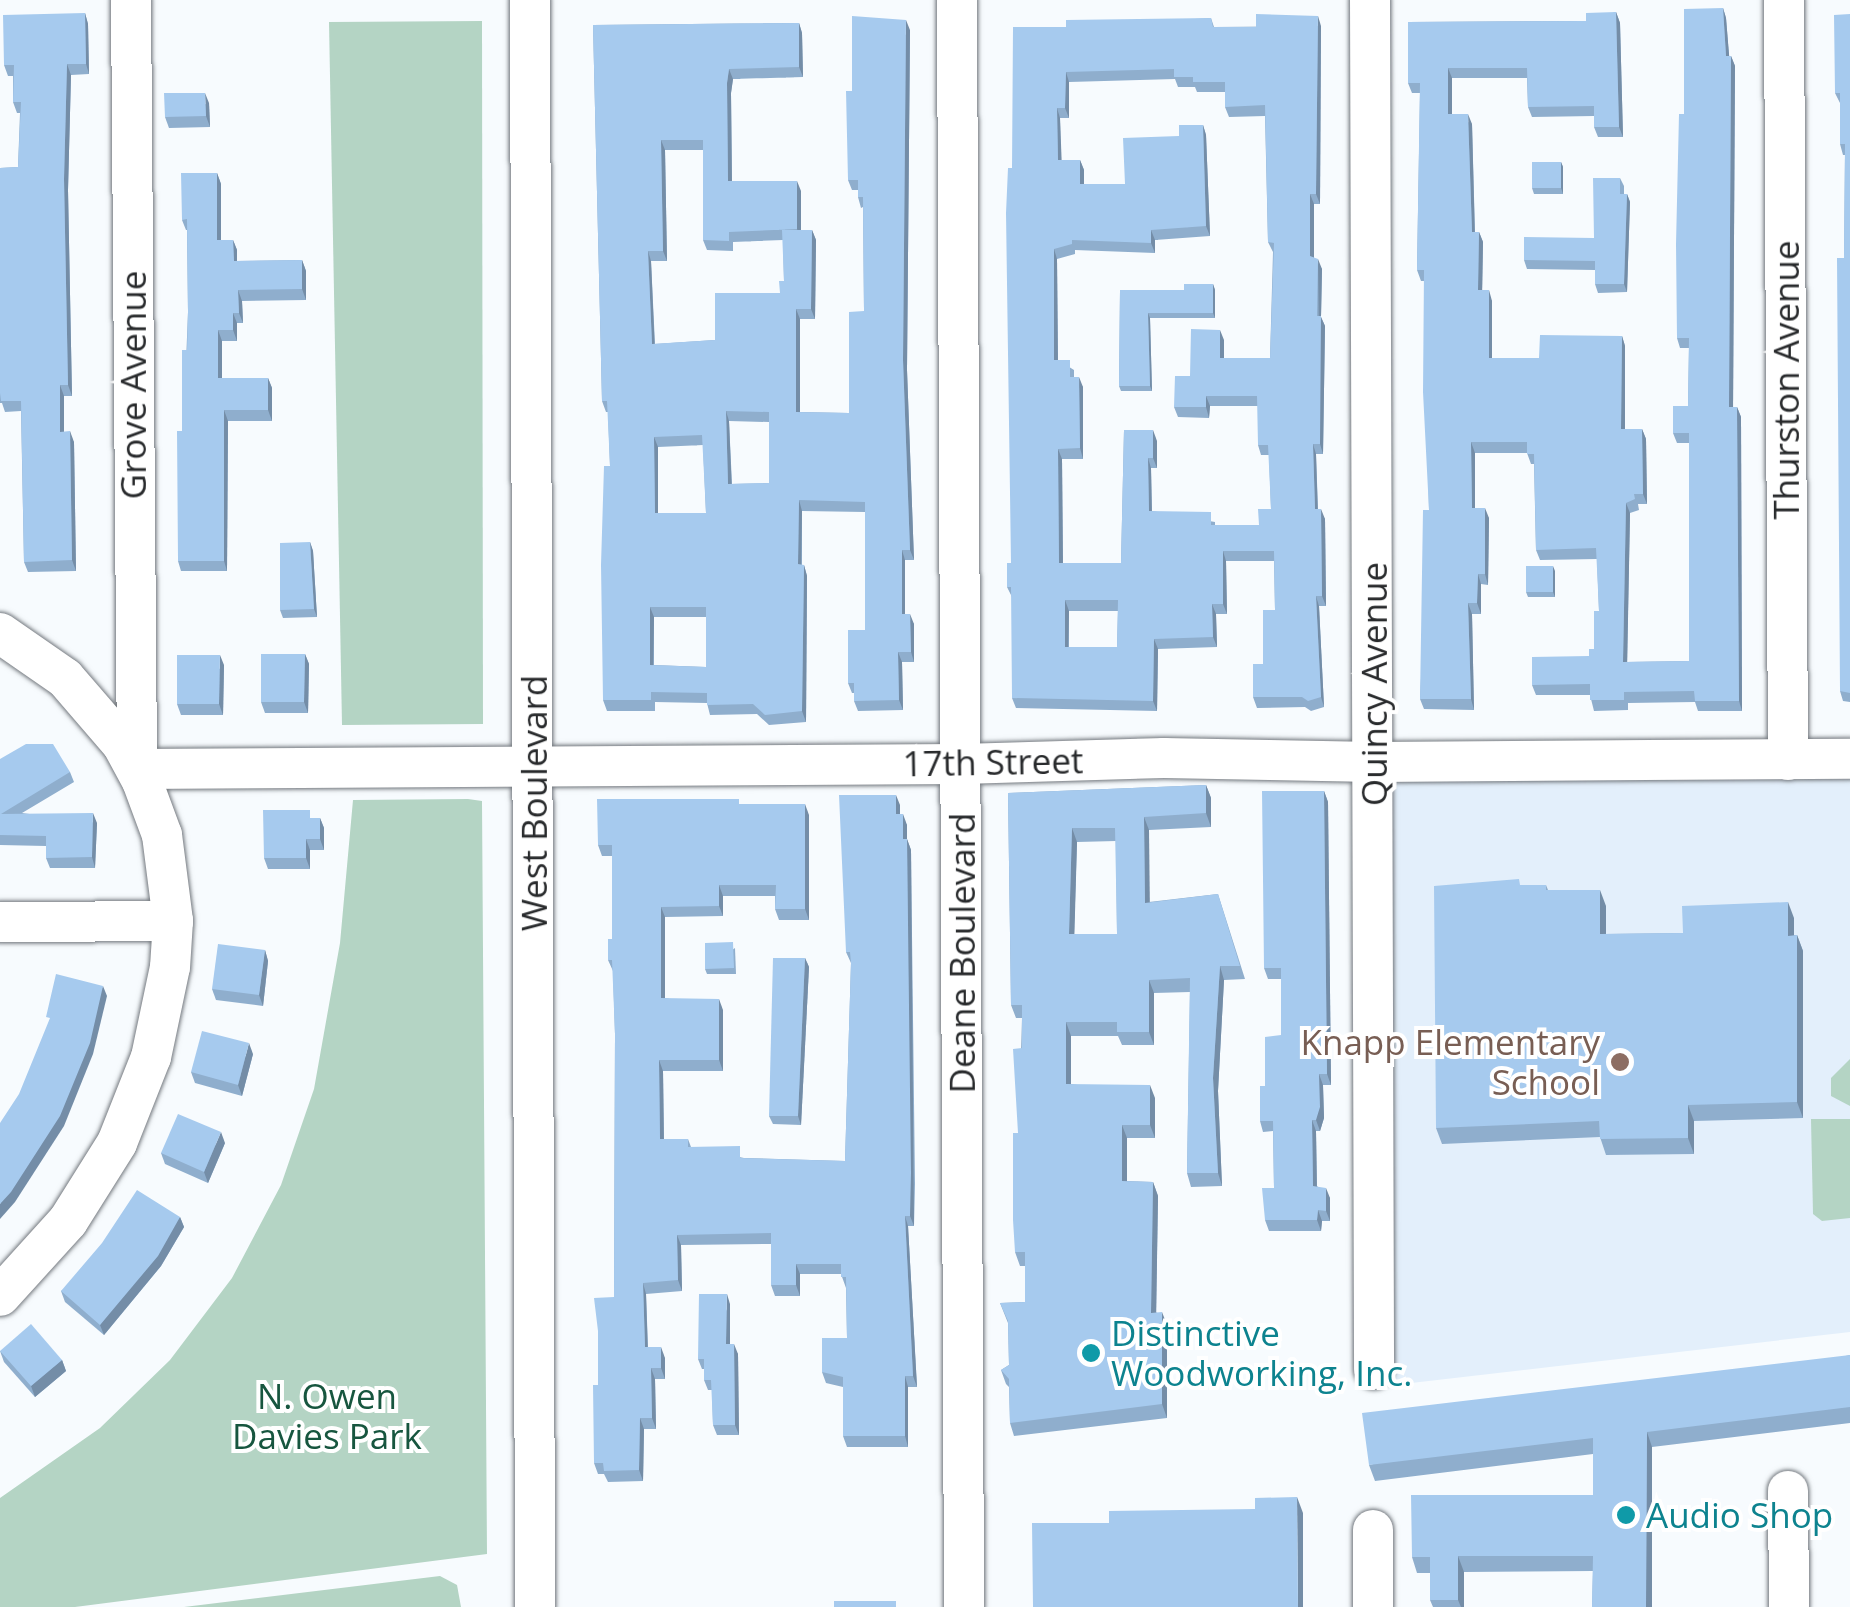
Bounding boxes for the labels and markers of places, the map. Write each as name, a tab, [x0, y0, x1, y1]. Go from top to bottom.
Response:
place label: Knapp Elementary School	[1301, 1021, 1600, 1103]
marker: Knapp Elementary School	[1609, 1051, 1631, 1073]
place label: Distinctive Woodworking, Inc.	[1111, 1312, 1412, 1394]
marker: Distinctive Woodworking, Inc.	[1080, 1342, 1102, 1364]
place label: Audio Shop	[1646, 1494, 1833, 1536]
marker: Audio Shop	[1615, 1504, 1637, 1526]

